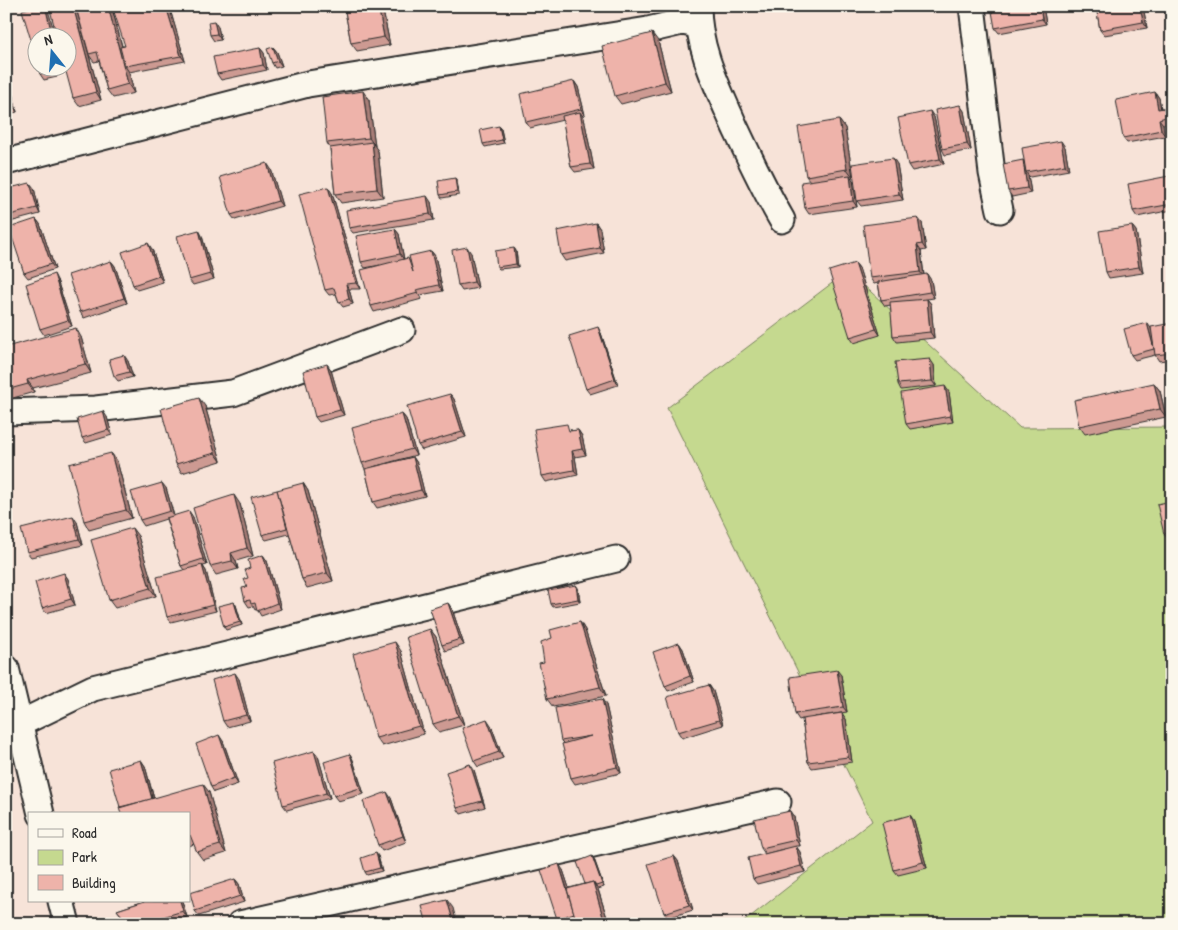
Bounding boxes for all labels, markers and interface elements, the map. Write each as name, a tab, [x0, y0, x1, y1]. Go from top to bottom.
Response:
north arrow	[28, 28, 78, 78]
text: N	[42, 29, 55, 49]
legend	[28, 812, 190, 902]
text: Road	[72, 822, 97, 843]
text: Park	[72, 846, 97, 867]
text: Building	[72, 872, 116, 893]

